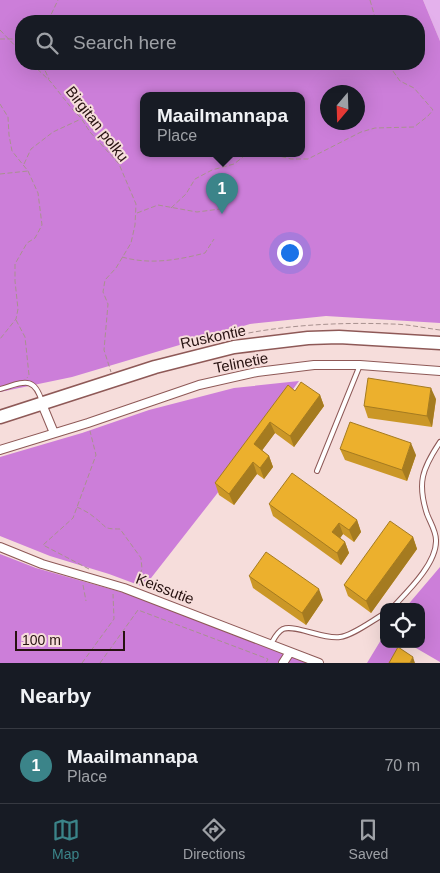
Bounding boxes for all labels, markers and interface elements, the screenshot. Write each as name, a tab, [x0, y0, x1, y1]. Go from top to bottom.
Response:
search box	[15, 15, 425, 70]
icon: search	[33, 29, 61, 57]
text: Search here	[73, 32, 177, 53]
street label: Birgitan polku	[63, 83, 132, 165]
north arrow	[320, 85, 365, 130]
popup	[140, 92, 305, 157]
text: Maailmannapa	[157, 105, 288, 126]
text: Place	[157, 127, 197, 144]
pin: 1	[206, 173, 238, 214]
your location	[277, 240, 303, 266]
street label: Ruskontie	[179, 321, 247, 352]
street label: Telinetie	[212, 349, 270, 376]
street label: Keissutie	[134, 570, 197, 607]
map controls	[380, 603, 425, 648]
button: locate	[380, 603, 425, 648]
scale bar	[15, 628, 125, 651]
text: 100 m	[22, 632, 61, 648]
text: Nearby	[20, 684, 91, 707]
text: Maailmannapa	[67, 746, 198, 767]
text: 1	[32, 757, 40, 774]
text: 70 m	[384, 757, 420, 774]
text: Place	[67, 768, 107, 785]
tab: Map	[52, 816, 80, 862]
tab: Directions	[183, 816, 245, 862]
tab: Saved	[349, 816, 388, 862]

